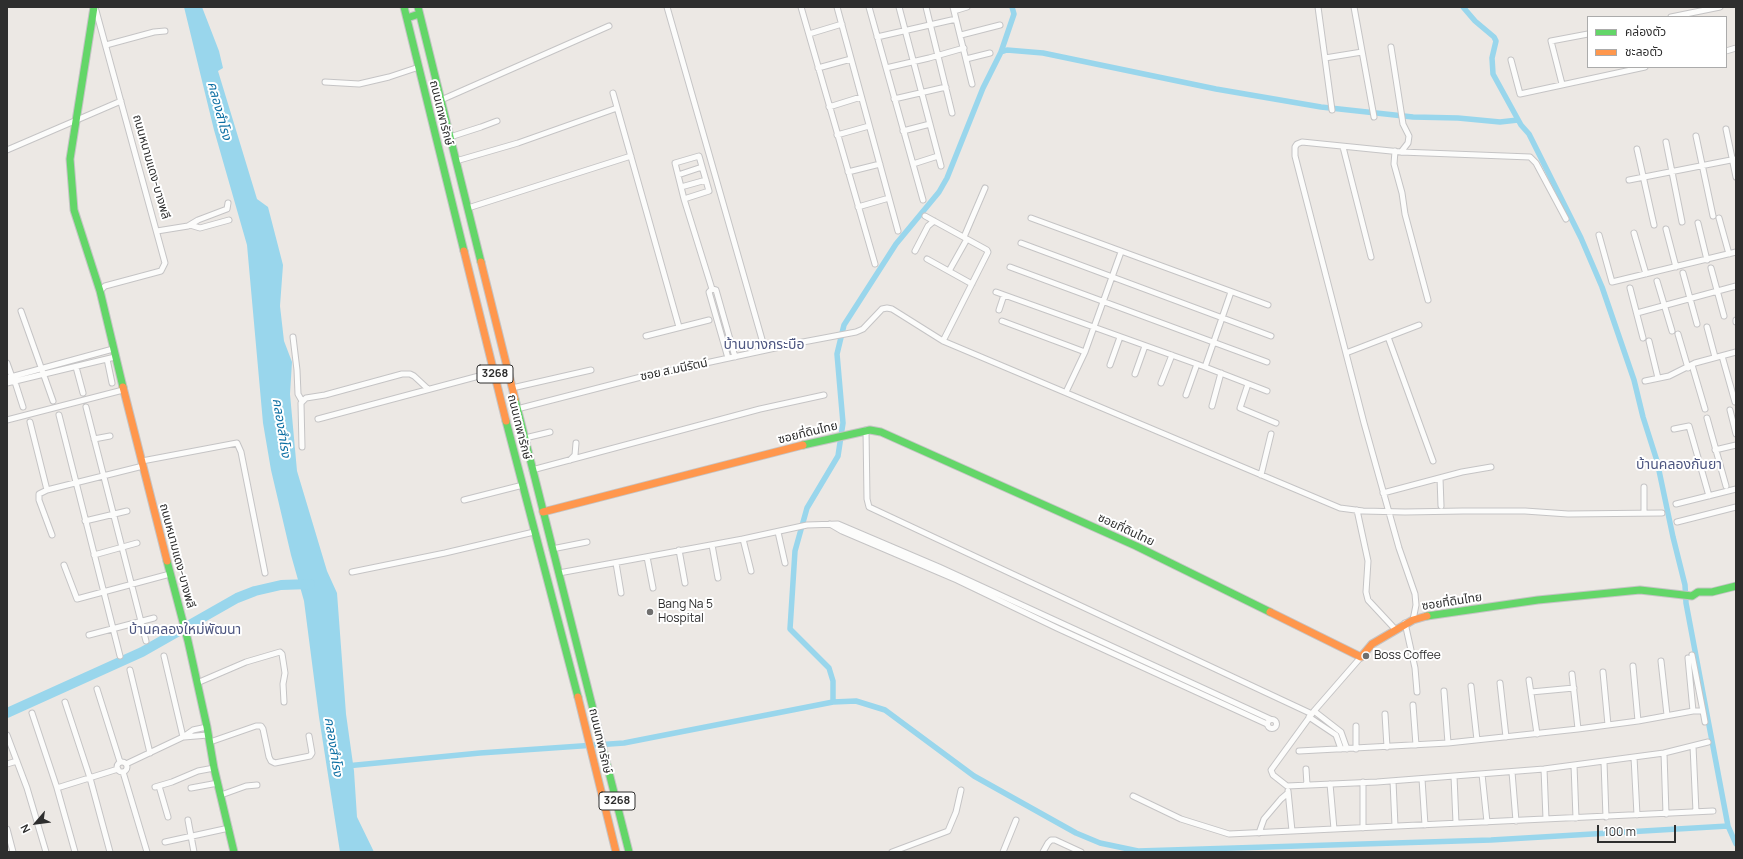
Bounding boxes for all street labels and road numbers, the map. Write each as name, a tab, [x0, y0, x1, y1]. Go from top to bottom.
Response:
street label: ถนนเทพารักษ์	[426, 79, 456, 147]
street label: ถนนหนามแดง-บางพลี	[129, 113, 173, 221]
street label: ซอย ส.มนีรัตน์	[639, 356, 709, 384]
road number: 3268	[477, 365, 513, 383]
street label: ถนนเทพารักษ์	[504, 393, 534, 461]
street label: ซอยที่ดินไทย	[777, 419, 839, 447]
street label: ถนนหนามแดง-บางพลี	[156, 502, 198, 610]
street label: ซอยที่ดินไทย	[1095, 511, 1157, 549]
street label: ซอยที่ดินไทย	[1421, 590, 1483, 614]
street label: ถนนเทพารักษ์	[585, 707, 615, 775]
road number: 3268	[599, 792, 635, 810]

